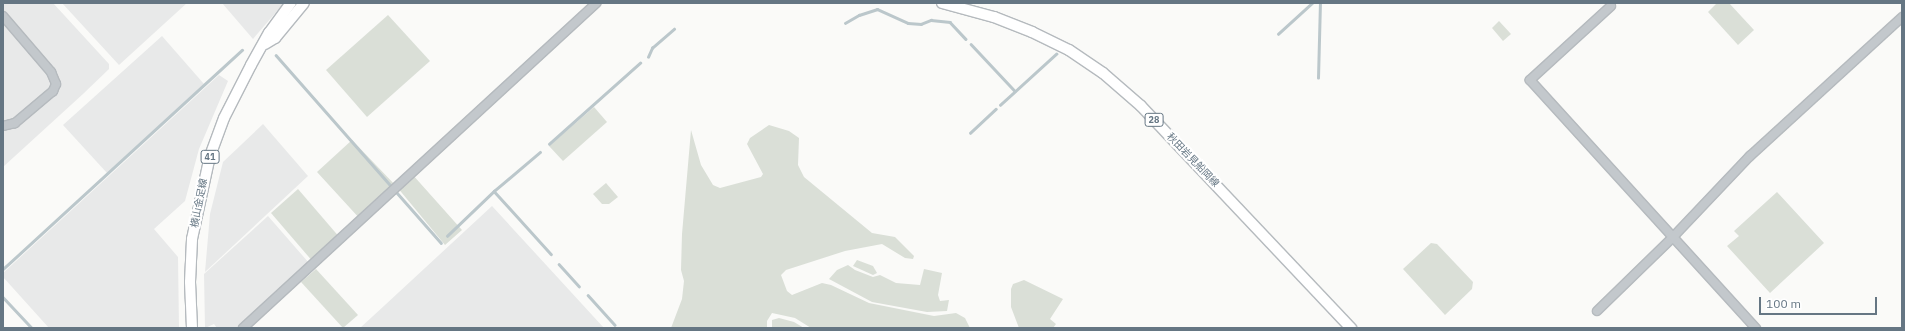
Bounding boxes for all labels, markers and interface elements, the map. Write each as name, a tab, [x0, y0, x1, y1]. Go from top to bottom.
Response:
road number: 28	[1144, 113, 1164, 127]
street label: 秋田岩見船岡線	[1164, 131, 1222, 189]
road number: 41	[200, 150, 220, 164]
street label: 横山金足線	[188, 177, 210, 229]
scale bar	[1761, 289, 1879, 315]
text: 100 m	[1766, 296, 1801, 311]

